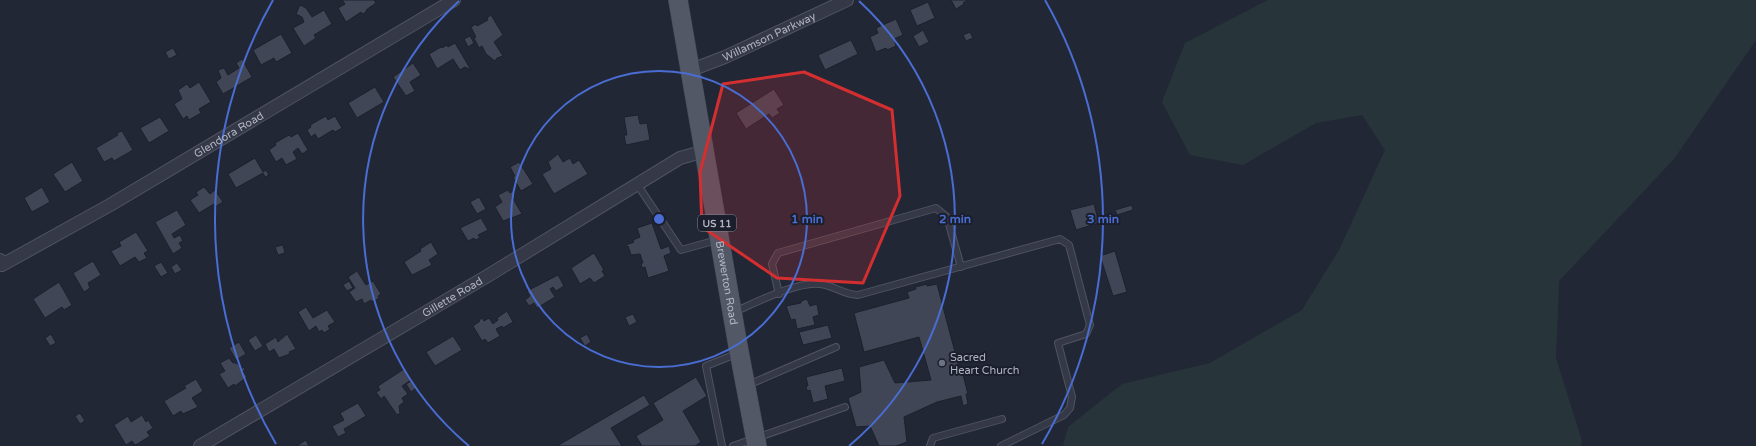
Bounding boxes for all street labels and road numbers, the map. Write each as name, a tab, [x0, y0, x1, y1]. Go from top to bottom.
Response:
street label: Willamson Parkway	[721, 10, 818, 64]
street label: Glendora Road	[192, 109, 266, 160]
road number: US 11	[698, 215, 736, 231]
street label: Brewerton Road	[713, 240, 740, 326]
street label: Gillette Road	[420, 274, 485, 320]

